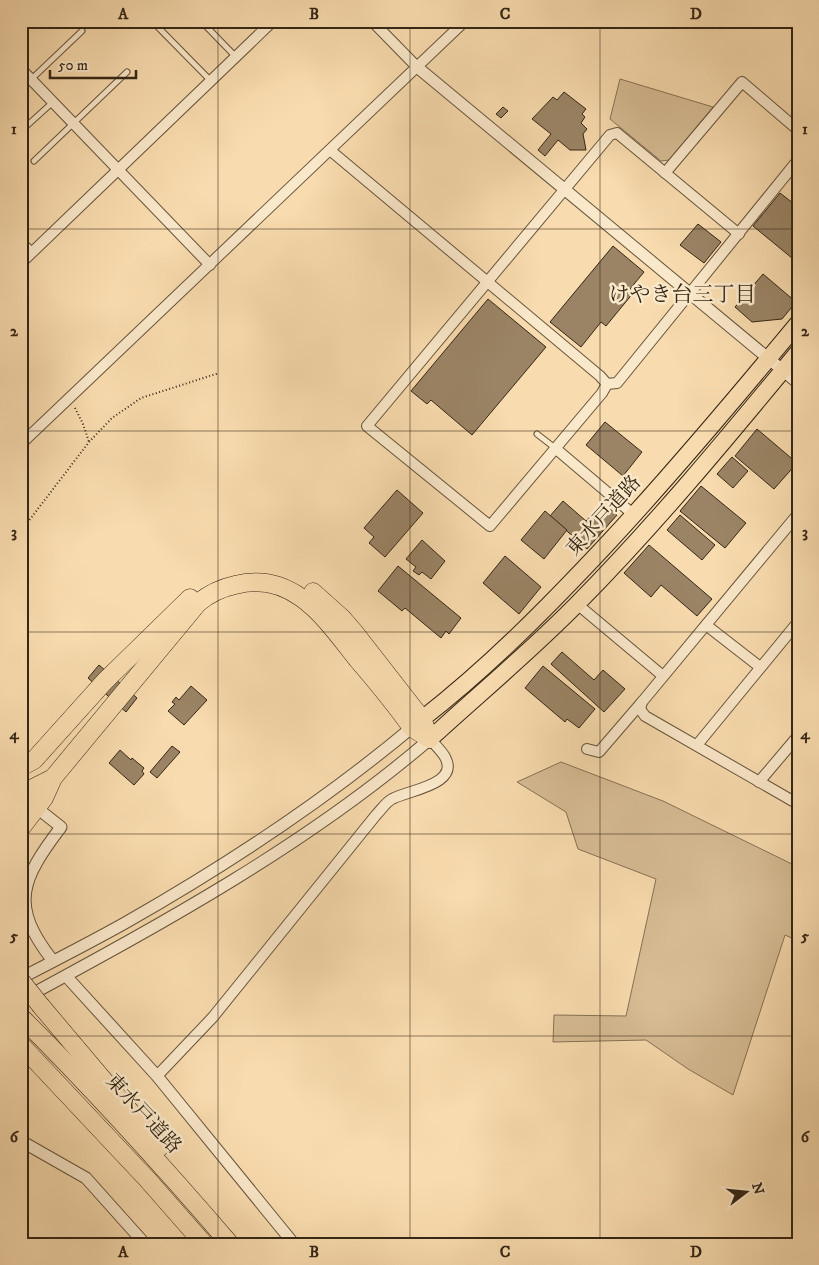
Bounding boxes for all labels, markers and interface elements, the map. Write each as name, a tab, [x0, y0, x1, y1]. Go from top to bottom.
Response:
text: A	[117, 4, 129, 24]
text: B	[309, 4, 319, 24]
text: C	[500, 4, 510, 24]
text: D	[690, 4, 702, 24]
scale bar	[50, 48, 136, 80]
text: 50 m	[58, 56, 88, 75]
text: 1	[11, 119, 17, 139]
text: 1	[802, 119, 808, 139]
district label: けやき台三丁目	[609, 282, 756, 308]
text: 2	[10, 321, 19, 341]
text: 2	[801, 321, 810, 341]
street label: 東水戸道路	[561, 470, 647, 562]
text: 3	[11, 522, 17, 542]
text: 3	[802, 522, 808, 542]
text: 4	[8, 724, 19, 744]
text: 4	[799, 724, 810, 744]
text: 5	[9, 926, 18, 946]
text: 5	[800, 926, 809, 946]
street label: 東水戸道路	[100, 1069, 186, 1159]
text: 6	[10, 1127, 20, 1147]
text: 6	[801, 1127, 811, 1147]
north arrow	[722, 1168, 772, 1218]
text: N	[747, 1181, 768, 1197]
text: A	[117, 1242, 129, 1262]
text: B	[309, 1242, 319, 1262]
text: C	[500, 1242, 510, 1262]
text: D	[690, 1242, 702, 1262]

